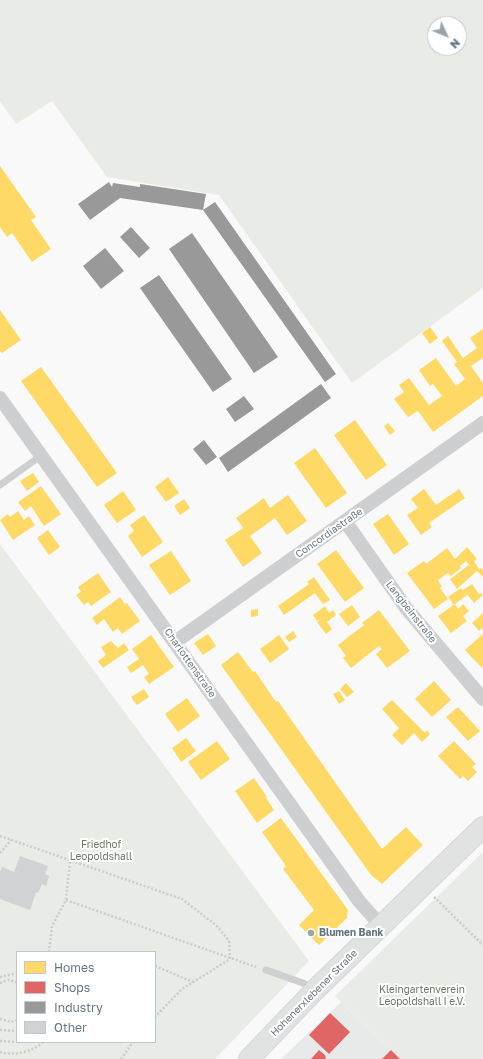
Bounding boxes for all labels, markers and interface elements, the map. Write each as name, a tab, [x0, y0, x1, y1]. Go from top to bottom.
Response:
north arrow	[427, 16, 467, 56]
text: N	[448, 36, 463, 52]
street label: Concordiastraße	[293, 505, 365, 561]
street label: Langbeinstraße	[383, 579, 439, 645]
street label: Charlottenstraße	[162, 626, 218, 700]
park label: Friedhof Leopoldshall	[70, 839, 132, 862]
place label: Blumen Bank	[319, 927, 383, 939]
marker: Blumen Bank	[306, 928, 316, 938]
street label: Hohenerxlebener Straße	[268, 947, 360, 1039]
legend	[16, 951, 156, 1043]
text: Homes	[54, 960, 94, 975]
text: Shops	[54, 980, 90, 995]
park label: Kleingartenverein Leopoldshall I e.V.	[379, 984, 465, 1008]
text: Industry	[54, 1000, 103, 1015]
text: Other	[54, 1020, 87, 1035]

